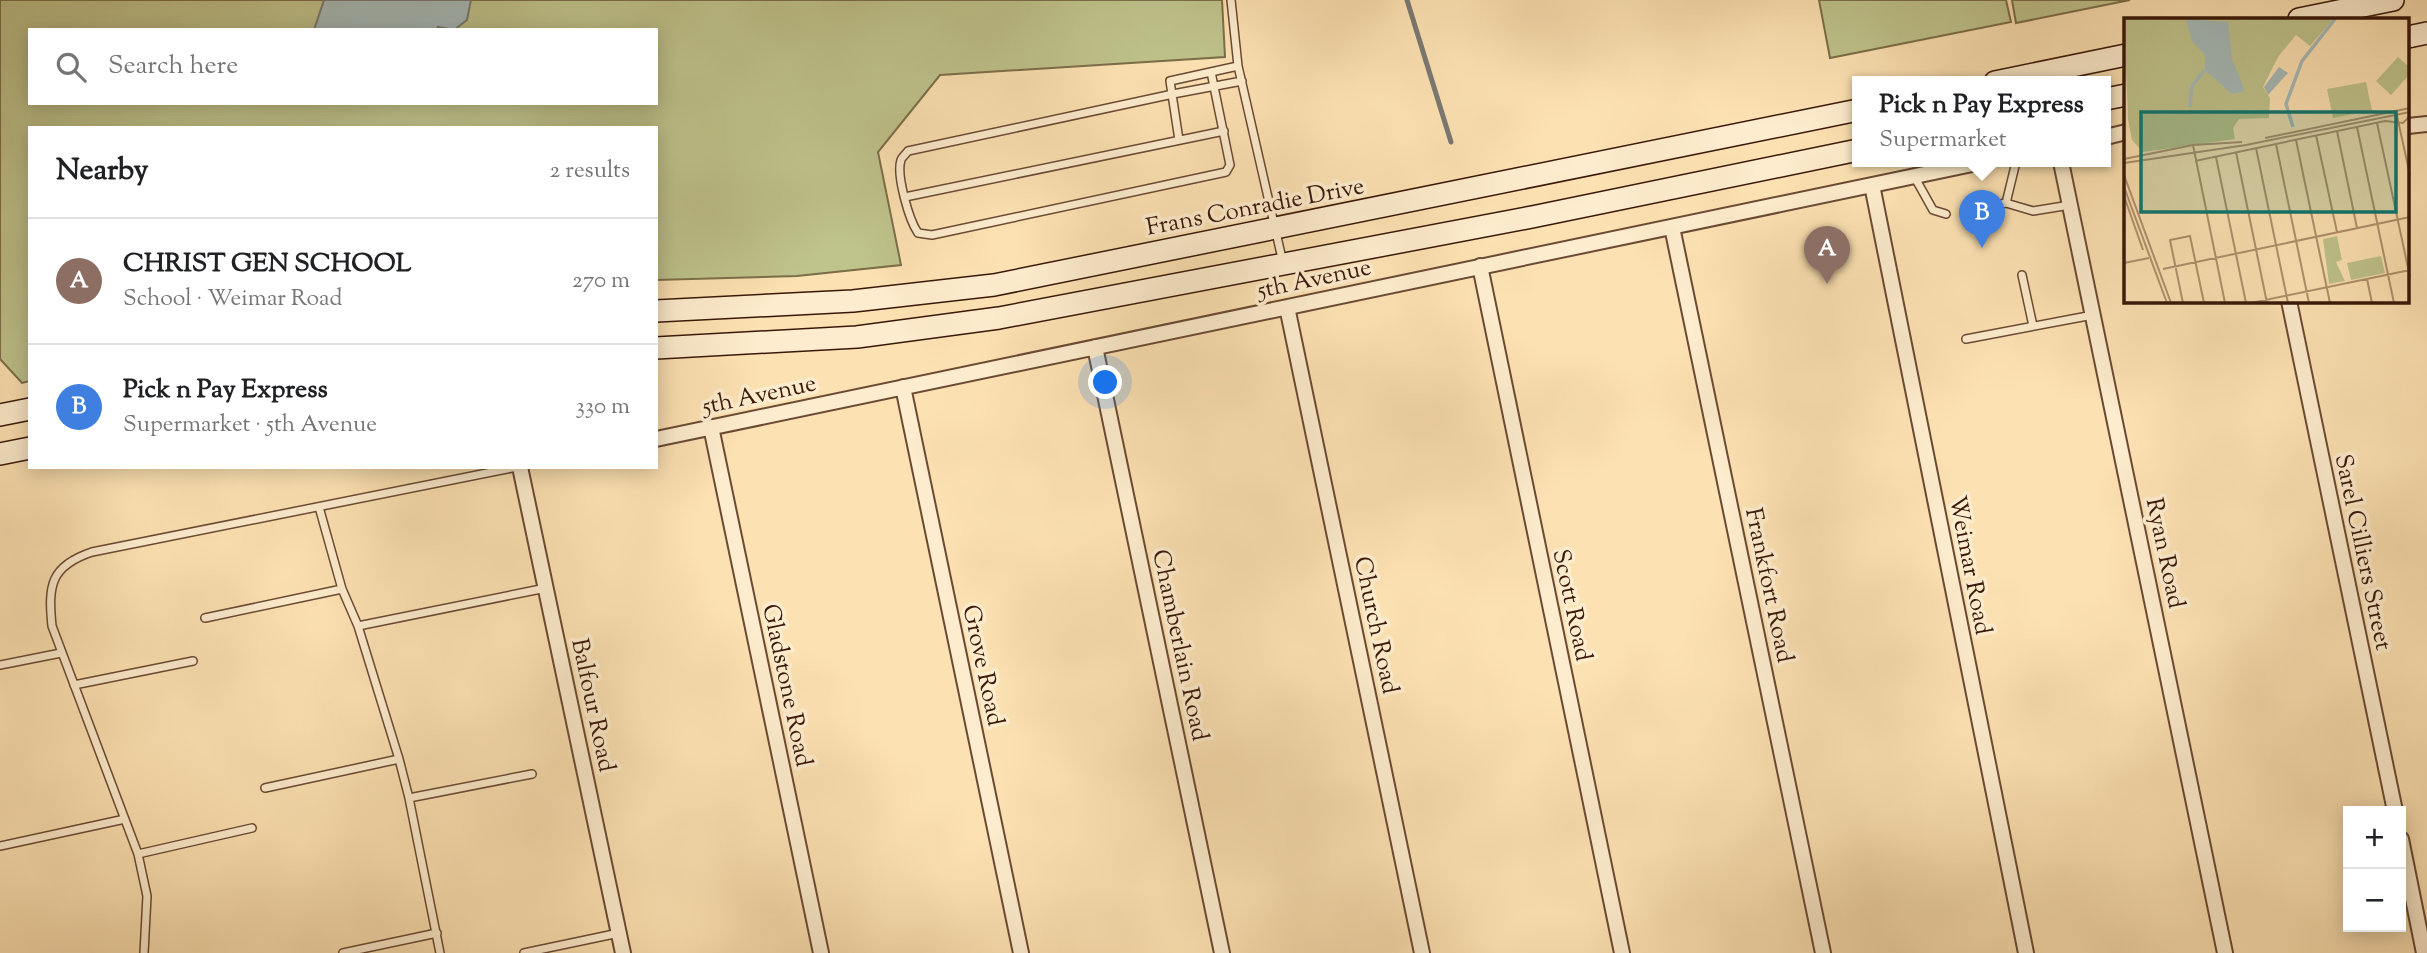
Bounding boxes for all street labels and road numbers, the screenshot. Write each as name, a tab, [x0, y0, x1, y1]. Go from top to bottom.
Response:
street label: Frans Conradie Drive	[1143, 170, 1367, 246]
street label: 5th Avenue	[1252, 251, 1375, 309]
street label: 5th Avenue	[697, 367, 820, 425]
street label: Sarel Cilliers Street	[2325, 451, 2399, 654]
street label: Weimar Road	[1939, 493, 1999, 638]
street label: Ryan Road	[2136, 495, 2192, 612]
street label: Frankfort Road	[1735, 505, 1801, 666]
street label: Chamberlain Road	[1142, 546, 1216, 745]
street label: Scott Road	[1543, 546, 1600, 665]
street label: Church Road	[1344, 553, 1406, 698]
street label: Gladstone Road	[752, 601, 820, 770]
street label: Grove Road	[953, 602, 1012, 730]
street label: Balfour Road	[561, 636, 623, 776]

